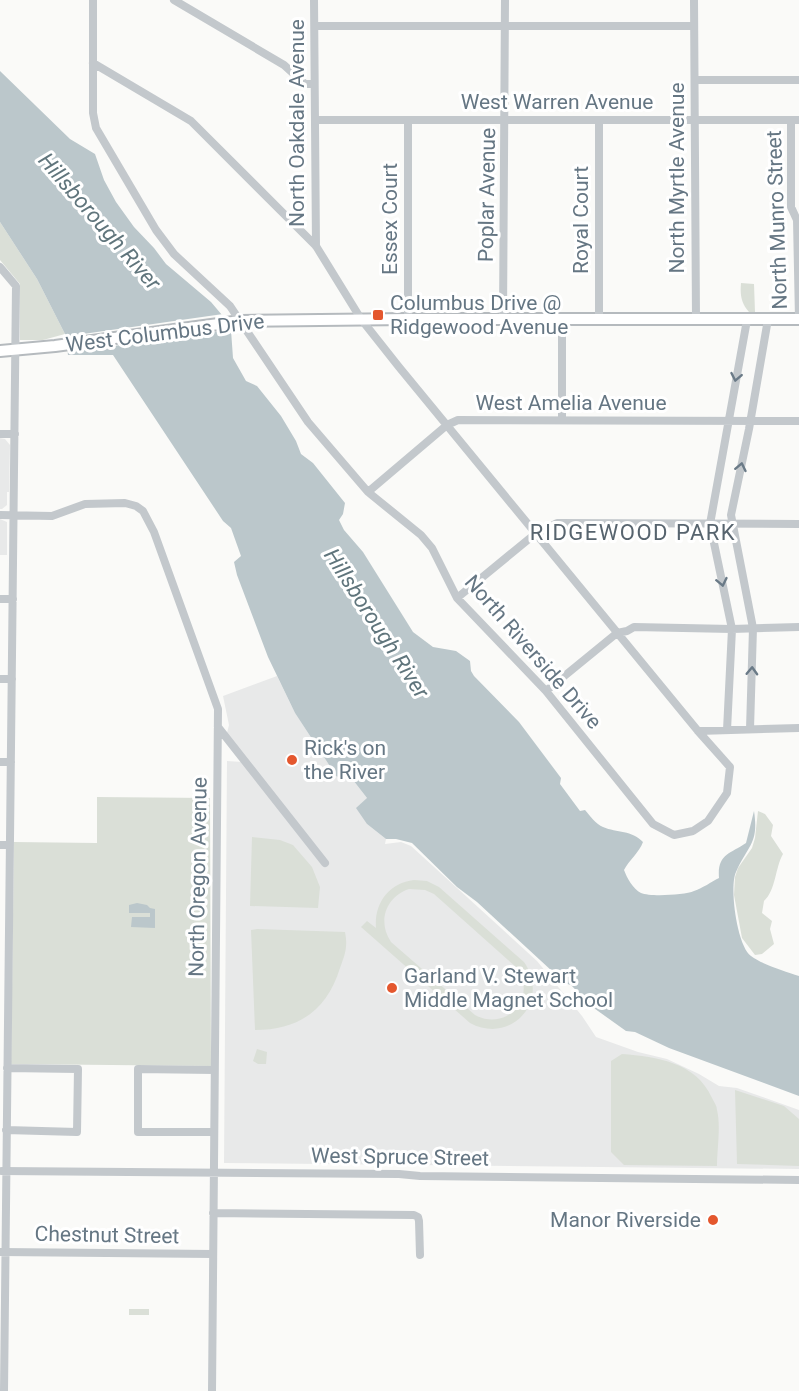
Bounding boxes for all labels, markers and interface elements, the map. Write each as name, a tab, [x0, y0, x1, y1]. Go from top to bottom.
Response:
street label: North Oakdale Avenue	[285, 19, 309, 227]
street label: North Myrtle Avenue	[665, 82, 689, 274]
street label: West Warren Avenue	[461, 90, 653, 114]
street label: Poplar Avenue	[474, 128, 500, 262]
street label: North Munro Street	[762, 130, 792, 310]
water label: Hillsborough River	[33, 148, 166, 295]
street label: Essex Court	[378, 163, 402, 275]
street label: Royal Court	[569, 166, 593, 274]
place label: Columbus Drive @ Ridgewood Avenue	[390, 291, 568, 339]
marker: Columbus Drive @ Ridgewood Avenue	[371, 308, 385, 322]
street label: West Columbus Drive	[64, 309, 266, 357]
one-way arrow	[730, 372, 743, 382]
street label: West Amelia Avenue	[475, 391, 667, 415]
one-way arrow	[734, 462, 747, 472]
district label: RIDGEWOOD PARK	[530, 520, 736, 545]
water label: Hillsborough River	[319, 544, 435, 703]
street label: North Riverside Drive	[460, 570, 606, 734]
one-way arrow	[715, 576, 728, 586]
one-way arrow	[746, 666, 759, 675]
place label: Rick's on the River	[304, 736, 386, 784]
marker: Rick's on the River	[285, 753, 299, 767]
street label: North Oregon Avenue	[184, 777, 212, 977]
place label: Garland V. Stewart Middle Magnet School	[404, 964, 613, 1012]
marker: Garland V. Stewart Middle Magnet School	[385, 981, 399, 995]
street label: West Spruce Street	[311, 1143, 489, 1171]
place label: Manor Riverside	[550, 1208, 701, 1232]
marker: Manor Riverside	[706, 1213, 720, 1227]
street label: Chestnut Street	[34, 1222, 180, 1248]

